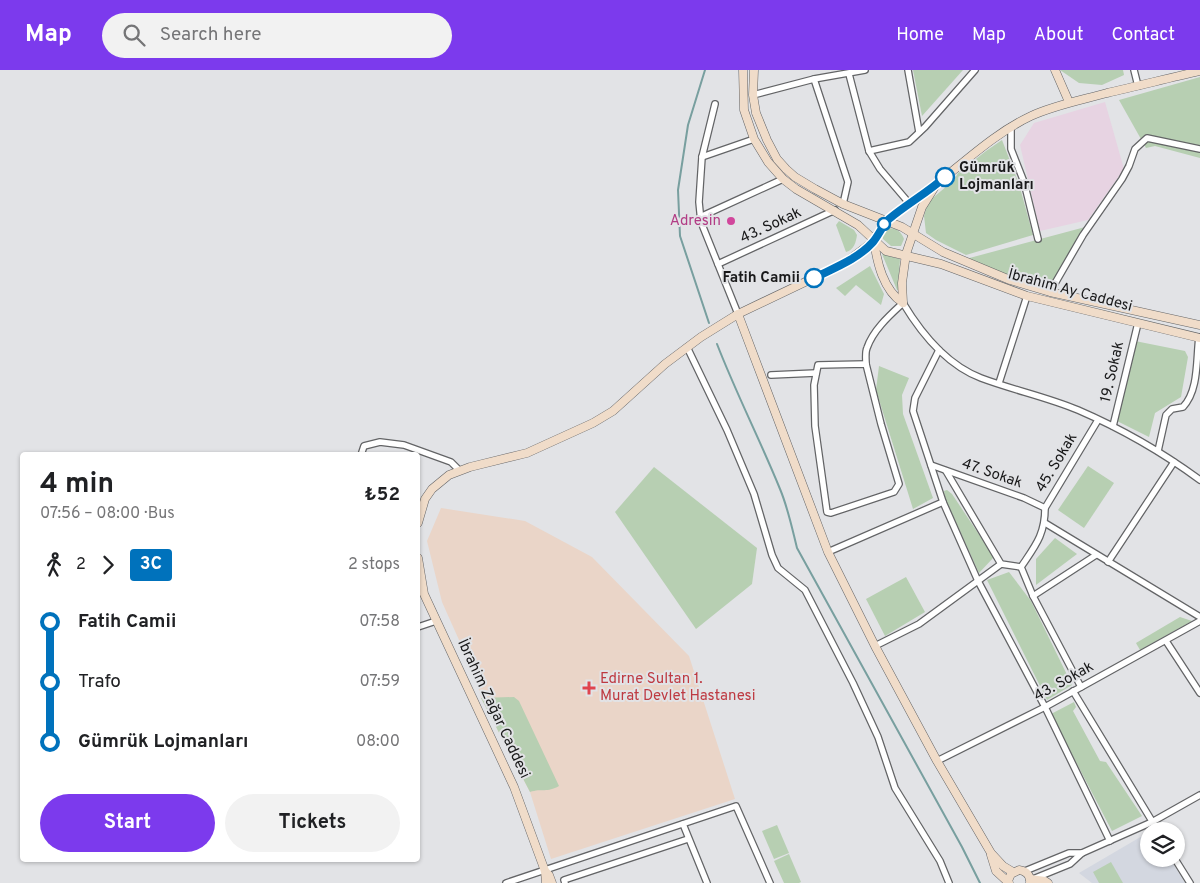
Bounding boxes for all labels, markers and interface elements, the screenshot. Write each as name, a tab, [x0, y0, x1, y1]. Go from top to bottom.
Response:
search box	[102, 13, 452, 58]
text: Map	[25, 20, 72, 50]
icon: search	[120, 21, 148, 49]
text: Search here	[160, 23, 261, 47]
text: Home	[896, 24, 944, 47]
text: Map	[972, 24, 1006, 47]
text: About	[1034, 24, 1083, 47]
text: Contact	[1111, 24, 1175, 47]
place label: Gümrük Lojmanları	[959, 159, 1034, 195]
marker: Gümrük Lojmanları	[935, 167, 955, 187]
street label: 43. Sokak	[737, 203, 805, 248]
place label: Adresin	[670, 212, 721, 231]
marker: Adresin	[725, 215, 737, 227]
unlabelled marker	[877, 217, 891, 231]
street label: İbrahim Ay Caddesi	[1006, 264, 1135, 317]
marker: Fatih Camii	[804, 268, 824, 288]
place label: Fatih Camii	[722, 269, 800, 288]
street label: 19. Sokak	[1097, 340, 1129, 404]
street label: 45. Sokak	[1032, 430, 1082, 496]
street label: 47. Sokak	[959, 455, 1025, 493]
text: 4 min	[40, 467, 114, 503]
text: ₺52	[364, 483, 400, 507]
text: 07:56 – 08:00 · Bus	[40, 504, 175, 524]
icon: walk	[40, 551, 68, 579]
icon: forward	[94, 551, 122, 579]
text: 3C	[140, 553, 162, 576]
text: 2	[76, 555, 86, 575]
text: 2 stops	[348, 555, 400, 575]
text: Fatih Camii	[78, 610, 176, 634]
text: 07:58	[359, 612, 400, 632]
street label: İbrahim Zağar Caddesi	[452, 636, 535, 782]
street label: 43. Sokak	[1031, 658, 1097, 706]
text: Trafo	[78, 670, 121, 694]
place label: Edirne Sultan 1. Murat Devlet Hastanesi	[600, 670, 755, 706]
text: 07:59	[360, 672, 400, 692]
marker: Edirne Sultan 1. Murat Devlet Hastanesi	[582, 681, 596, 695]
text: Gümrük Lojmanları	[78, 730, 248, 754]
text: 08:00	[356, 732, 400, 752]
button: Start	[40, 794, 215, 852]
button: Tickets	[225, 794, 400, 852]
map controls	[1140, 822, 1185, 867]
button: layers	[1140, 822, 1185, 867]

